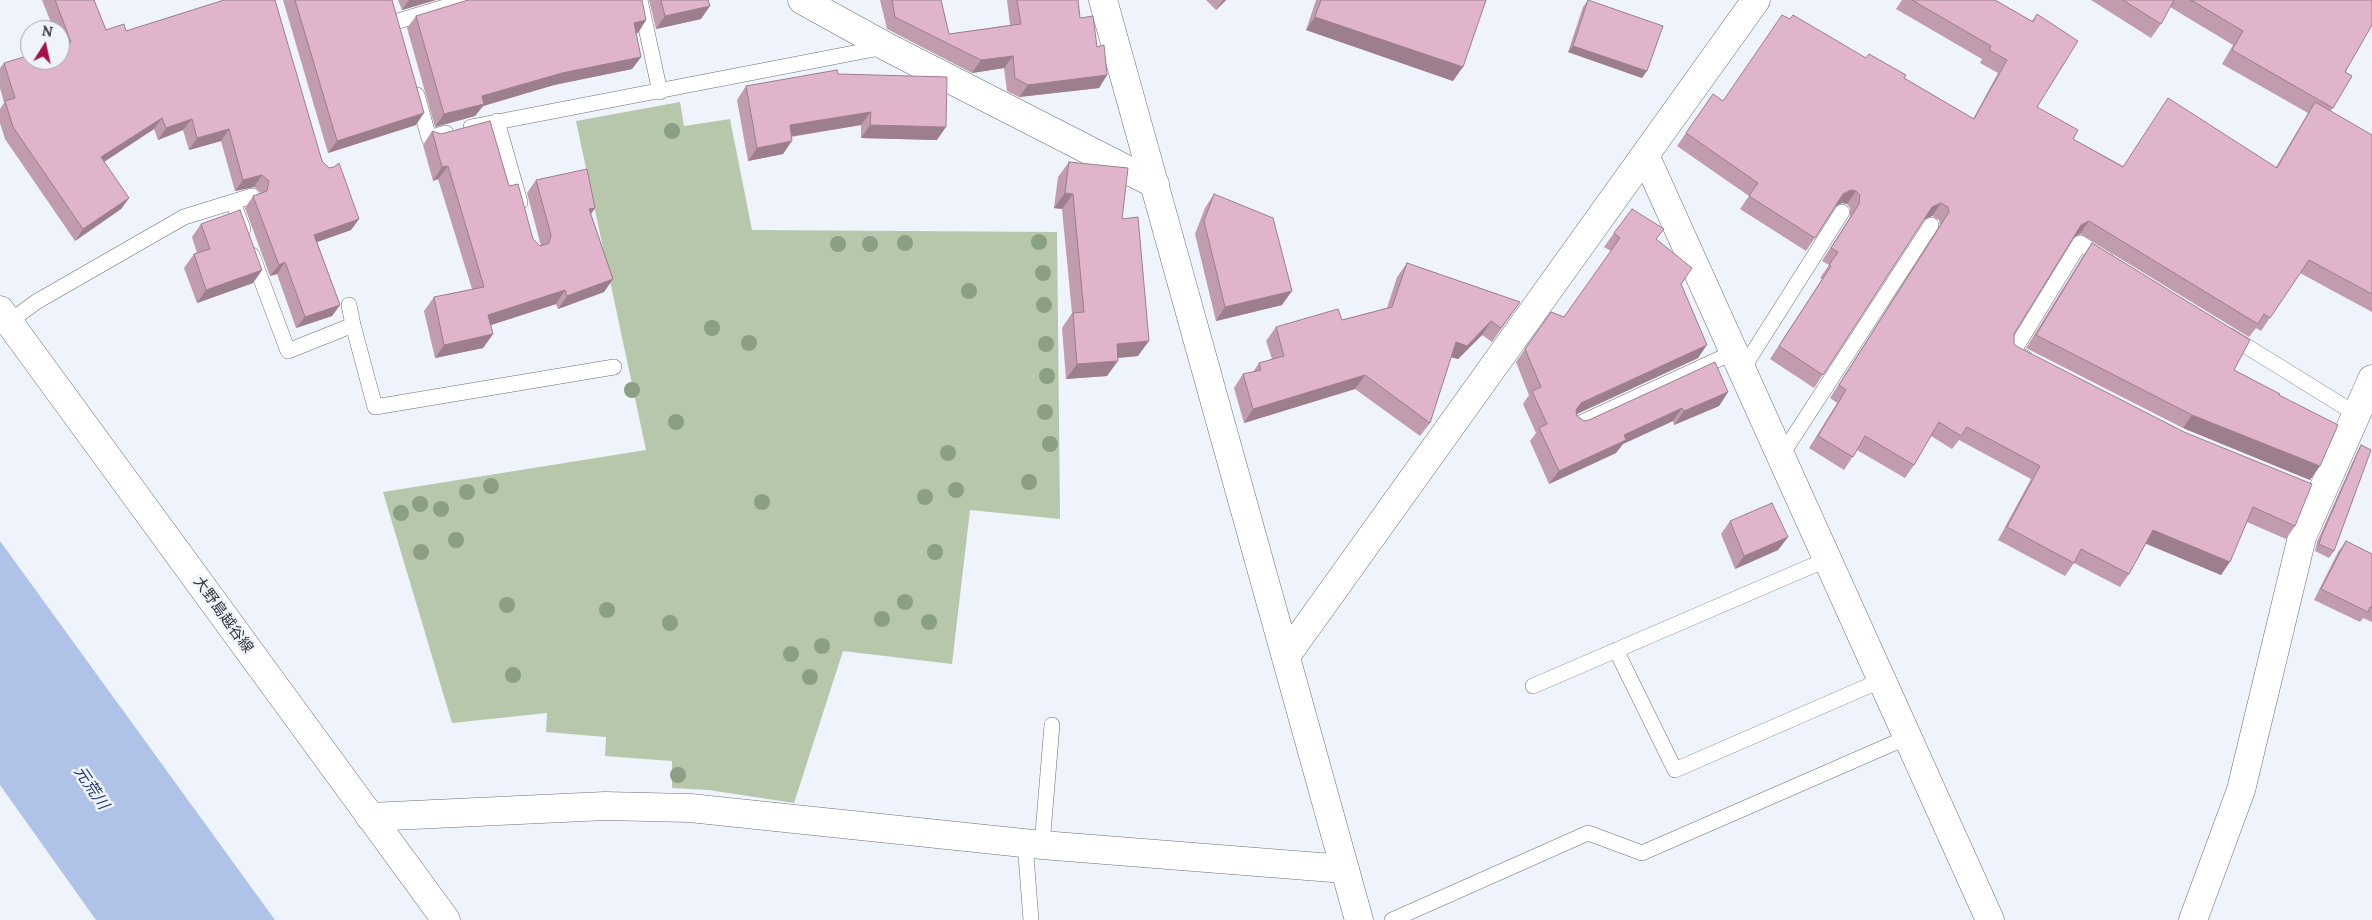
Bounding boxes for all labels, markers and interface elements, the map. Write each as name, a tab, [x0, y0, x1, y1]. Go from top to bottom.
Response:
north arrow	[20, 20, 70, 70]
text: N	[41, 21, 54, 41]
street label: 大野島越谷線	[189, 573, 257, 657]
water label: 元荒川	[70, 763, 112, 813]

